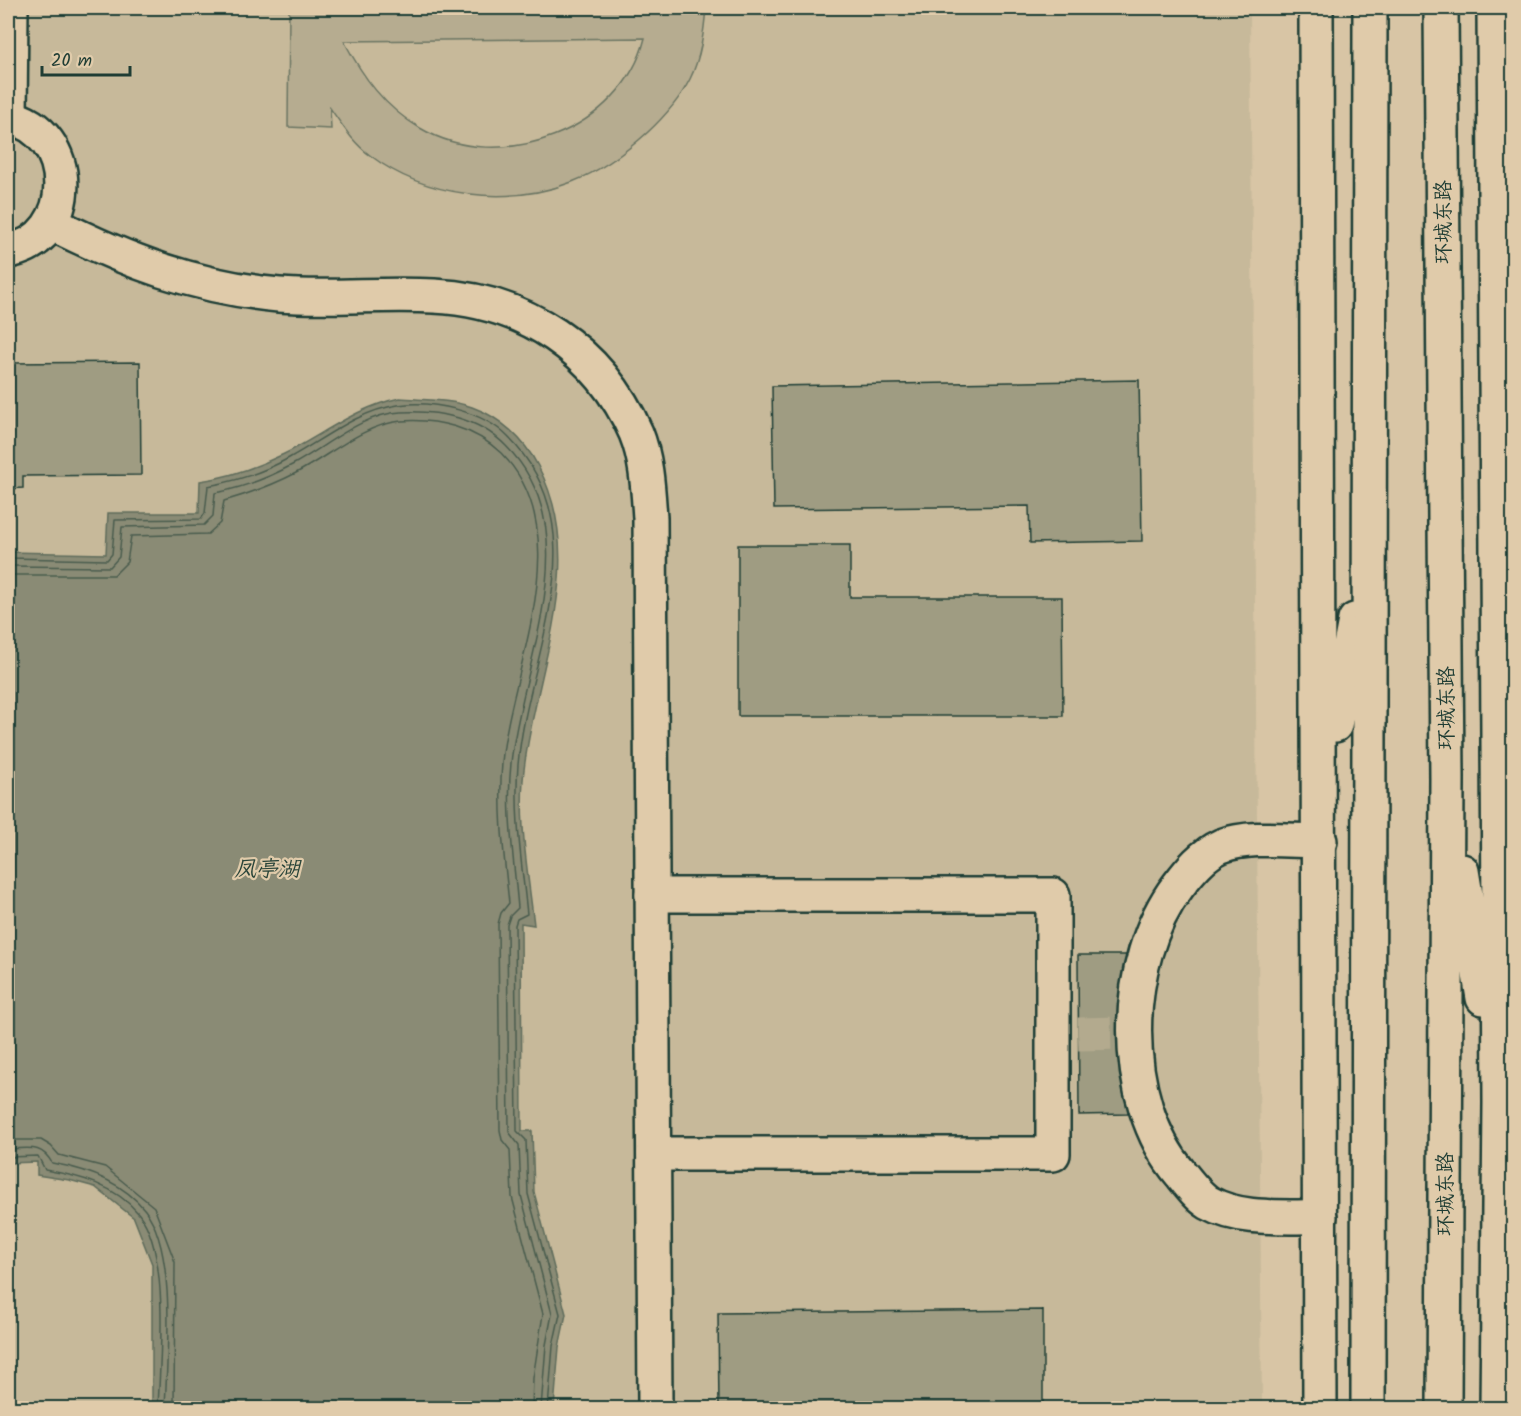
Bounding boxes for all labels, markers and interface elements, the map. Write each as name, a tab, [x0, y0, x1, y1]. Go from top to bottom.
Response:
scale bar	[42, 39, 130, 77]
text: 20 m	[51, 47, 92, 76]
street label: 环城东路	[1428, 180, 1461, 264]
street label: 环城东路	[1431, 666, 1464, 750]
water label: 凤亭湖	[234, 853, 302, 888]
street label: 环城东路	[1430, 1152, 1463, 1236]

